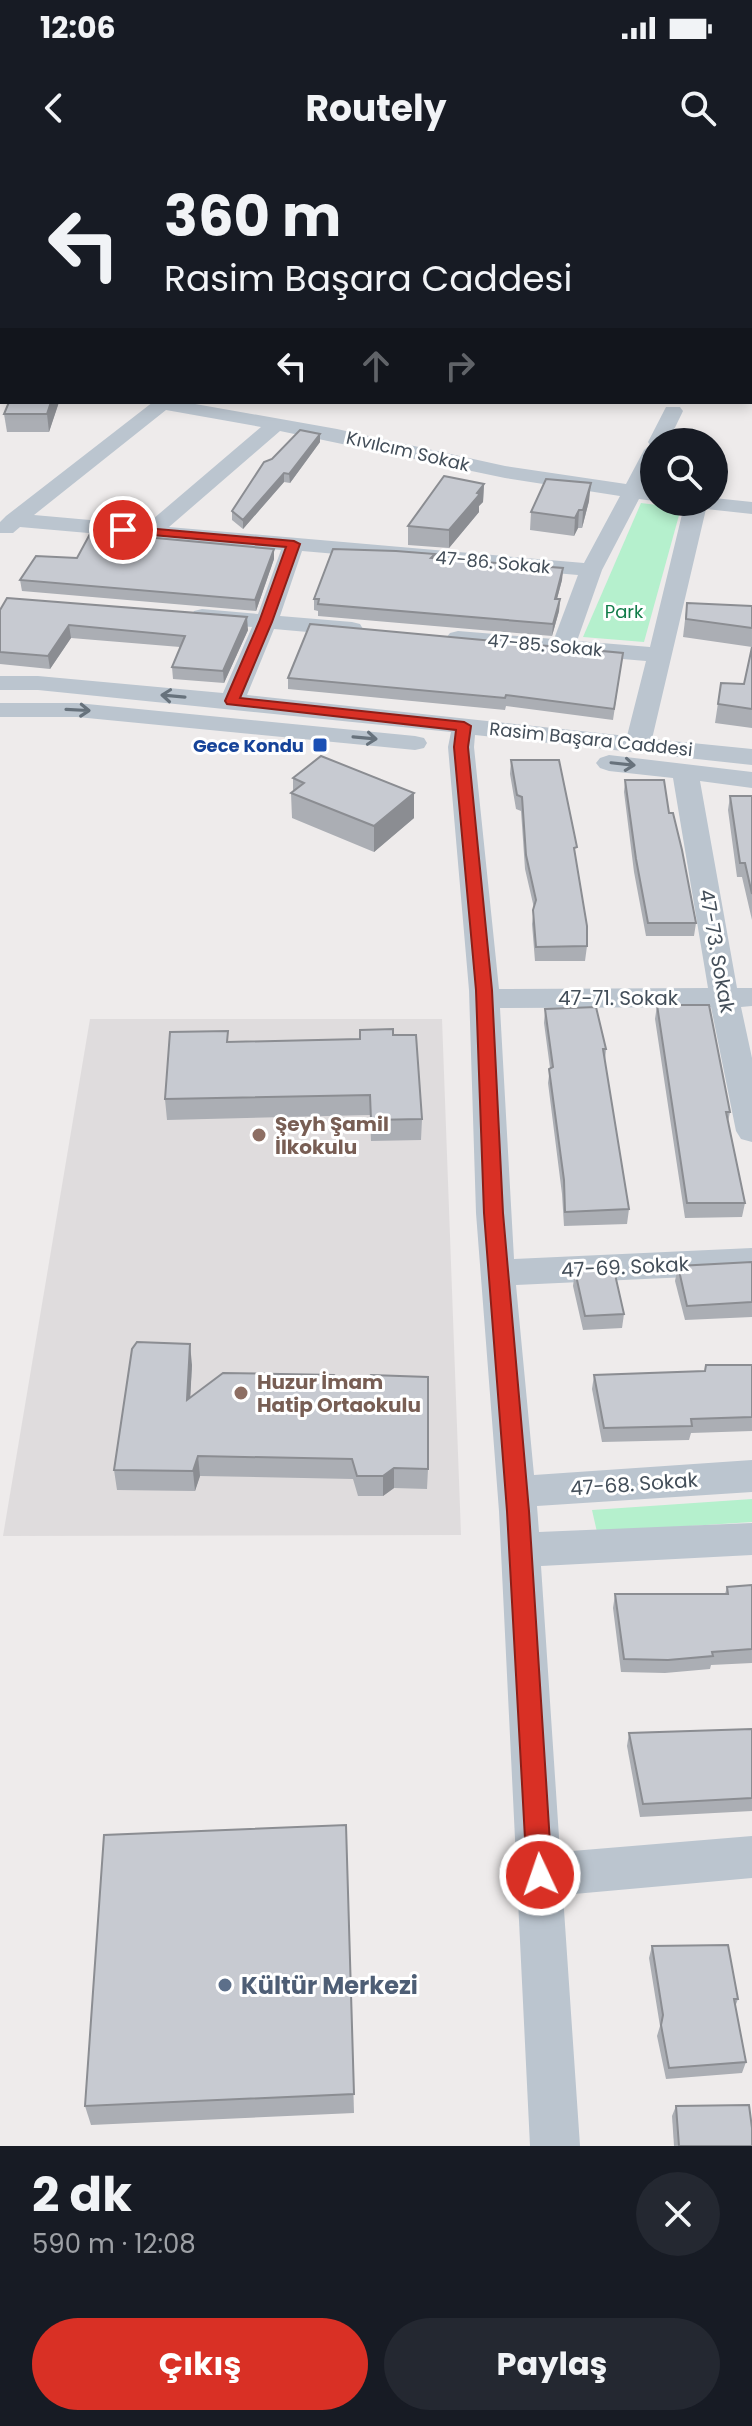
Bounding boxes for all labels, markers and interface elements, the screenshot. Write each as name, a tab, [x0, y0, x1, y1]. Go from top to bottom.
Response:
text: 12:06	[40, 6, 116, 49]
text: Routely	[306, 83, 446, 134]
icon: back	[32, 86, 76, 130]
icon: search	[676, 86, 720, 130]
text: 360 m	[164, 177, 341, 256]
icon: left	[32, 192, 136, 296]
text: Rasim Başara Caddesi	[164, 253, 572, 304]
icon: left	[270, 344, 314, 388]
icon: ahead	[354, 344, 398, 388]
icon: right	[438, 344, 482, 388]
street label: Kıvılcım Sokak	[344, 425, 473, 477]
map controls	[640, 428, 728, 516]
button: search	[640, 428, 728, 516]
pin	[89, 496, 157, 564]
icon: arrive	[101, 508, 145, 552]
street label: 47-86. Sokak	[435, 545, 552, 580]
park label: Park	[605, 599, 644, 624]
street label: 47-85. Sokak	[487, 628, 604, 663]
one-way arrow	[160, 688, 187, 703]
one-way arrow	[64, 703, 91, 718]
street label: Rasim Başara Caddesi	[488, 716, 694, 762]
one-way arrow	[351, 731, 378, 746]
place label: Gece Kondu	[193, 733, 304, 758]
marker: Gece Kondu	[311, 736, 329, 754]
one-way arrow	[609, 757, 636, 772]
street label: 47-73. Sokak	[692, 887, 742, 1016]
street label: 47-71. Sokak	[558, 984, 679, 1012]
place label: Şeyh Şamil İlkokulu	[275, 1110, 389, 1161]
marker: Şeyh Şamil İlkokulu	[250, 1126, 268, 1144]
street label: 47-69. Sokak	[560, 1250, 690, 1284]
place label: Huzur İmam Hatip Ortaokulu	[257, 1368, 421, 1419]
marker: Huzur İmam Hatip Ortaokulu	[232, 1384, 250, 1402]
street label: 47-68. Sokak	[569, 1466, 700, 1502]
position arrow	[498, 1833, 582, 1917]
place label: Kültür Merkezi	[241, 1969, 418, 2002]
marker: Kültür Merkezi	[216, 1976, 234, 1994]
text: 2 dk	[32, 2161, 132, 2228]
button: close	[636, 2172, 720, 2256]
text: 590 m · 12:08	[32, 2226, 196, 2262]
button: Çıkış	[32, 2318, 368, 2410]
button: Paylaş	[384, 2318, 720, 2410]

